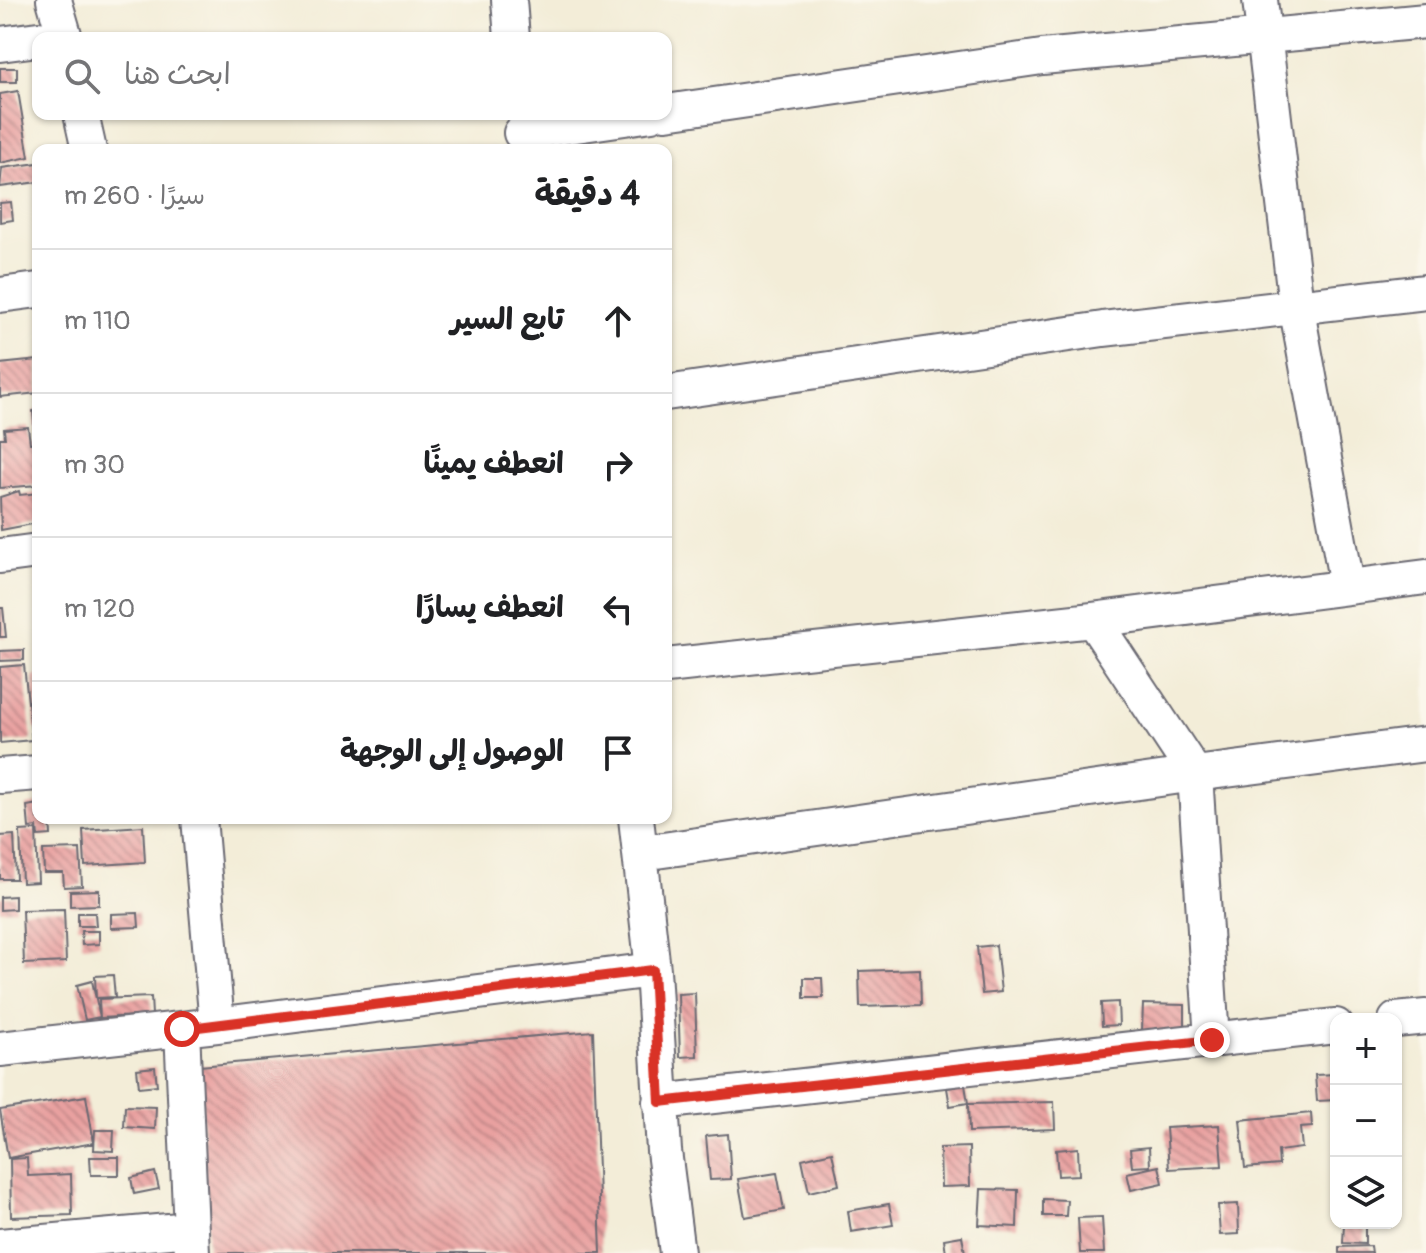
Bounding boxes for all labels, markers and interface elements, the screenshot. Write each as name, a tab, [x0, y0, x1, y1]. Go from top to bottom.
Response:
search box	[32, 32, 672, 120]
icon: search	[60, 54, 104, 98]
text: ابحث هنا	[124, 56, 231, 93]
text: 4 دقيقة	[534, 173, 640, 216]
text: سيرًا · 260 m	[64, 180, 205, 212]
icon: ahead	[596, 299, 640, 343]
text: تابع السير	[451, 301, 564, 338]
text: 110 m	[64, 305, 131, 337]
icon: right	[596, 443, 640, 487]
text: انعطف يمينًا	[424, 445, 564, 482]
text: 30 m	[64, 449, 125, 481]
icon: left	[596, 587, 640, 631]
text: انعطف يسارًا	[416, 589, 564, 626]
text: 120 m	[64, 593, 135, 625]
icon: arrive	[596, 731, 640, 775]
text: الوصول إلى الوجهة	[340, 733, 564, 770]
route start	[164, 1011, 200, 1047]
map controls	[1330, 1013, 1402, 1229]
button: +	[1330, 1013, 1402, 1085]
route end	[1194, 1022, 1230, 1058]
button: −	[1330, 1085, 1402, 1157]
button: layers	[1330, 1157, 1402, 1229]

